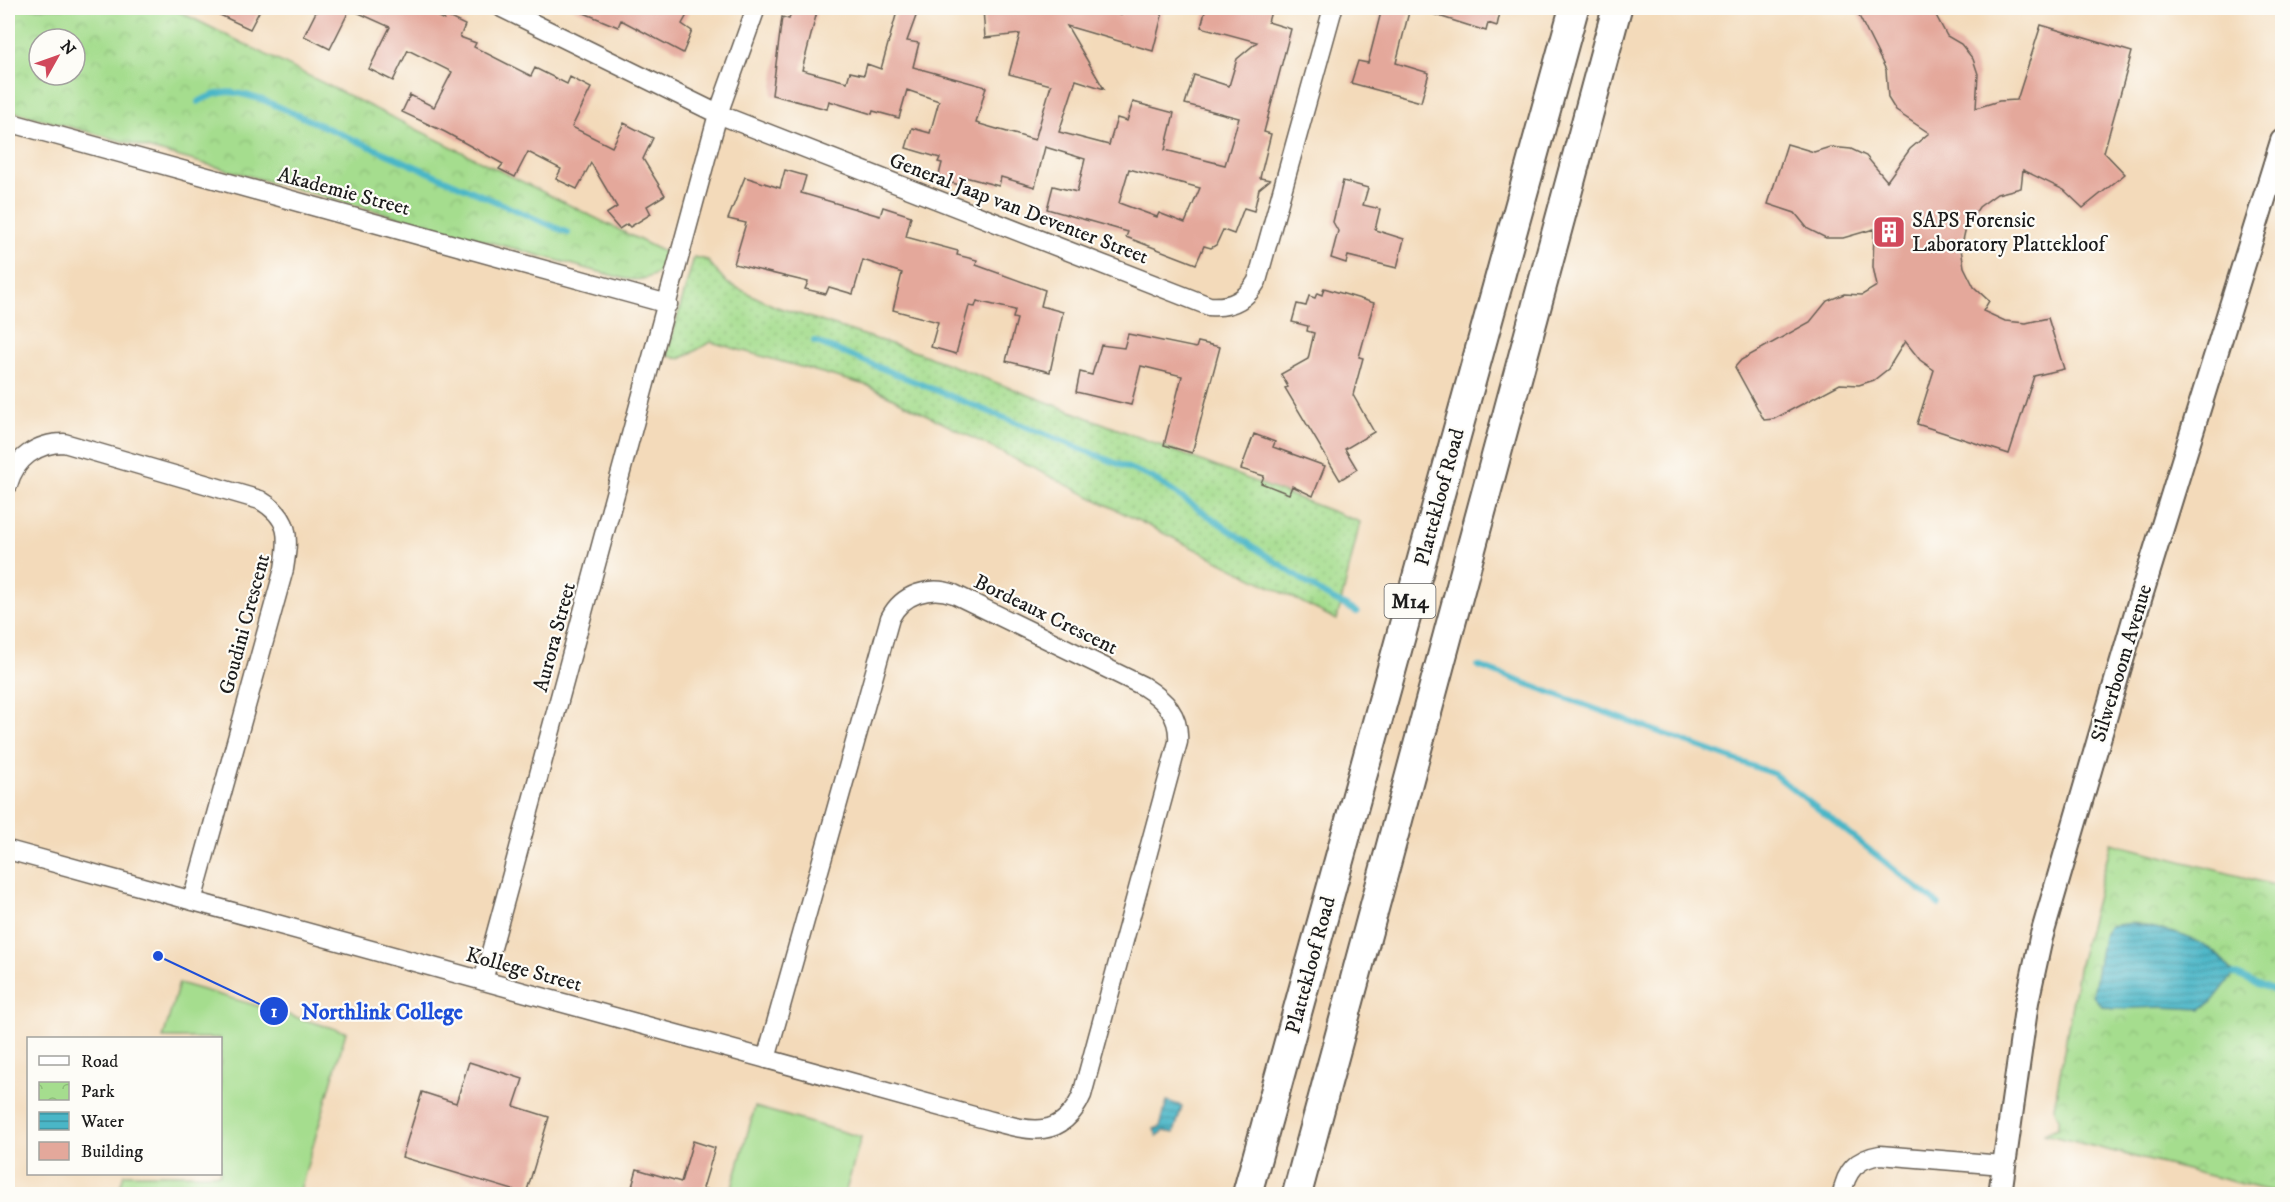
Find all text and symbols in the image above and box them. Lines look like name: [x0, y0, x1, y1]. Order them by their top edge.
north arrow: [27, 27, 87, 87]
text: N: [56, 37, 80, 59]
street label: General Jaap van Deventer Street: [885, 147, 1152, 271]
street label: Akademie Street: [275, 162, 413, 222]
place label: SAPS Forensic Laboratory Plattekloof: [1912, 208, 2108, 258]
building icon: SAPS Forensic Laboratory Plattekloof: [1871, 214, 1907, 250]
street label: Plattekloof Road: [1409, 425, 1471, 569]
street label: Goudini Crescent: [214, 551, 276, 697]
street label: Bordeaux Crescent: [969, 569, 1122, 661]
street label: Aurora Street: [528, 579, 582, 695]
street label: Silwerboom Avenue: [2086, 581, 2158, 745]
road number: M14: [1384, 584, 1436, 618]
street label: Plattekloof Road: [1280, 893, 1342, 1037]
street label: Kollege Street: [463, 942, 585, 998]
callout: Northlink College: [259, 991, 475, 1031]
text: Northlink College: [301, 999, 463, 1026]
text: 1: [271, 1001, 278, 1023]
legend: [27, 1037, 222, 1175]
text: Road: [81, 1051, 118, 1073]
text: Park: [81, 1081, 115, 1103]
text: Water: [80, 1111, 124, 1133]
text: Building: [81, 1141, 143, 1163]

